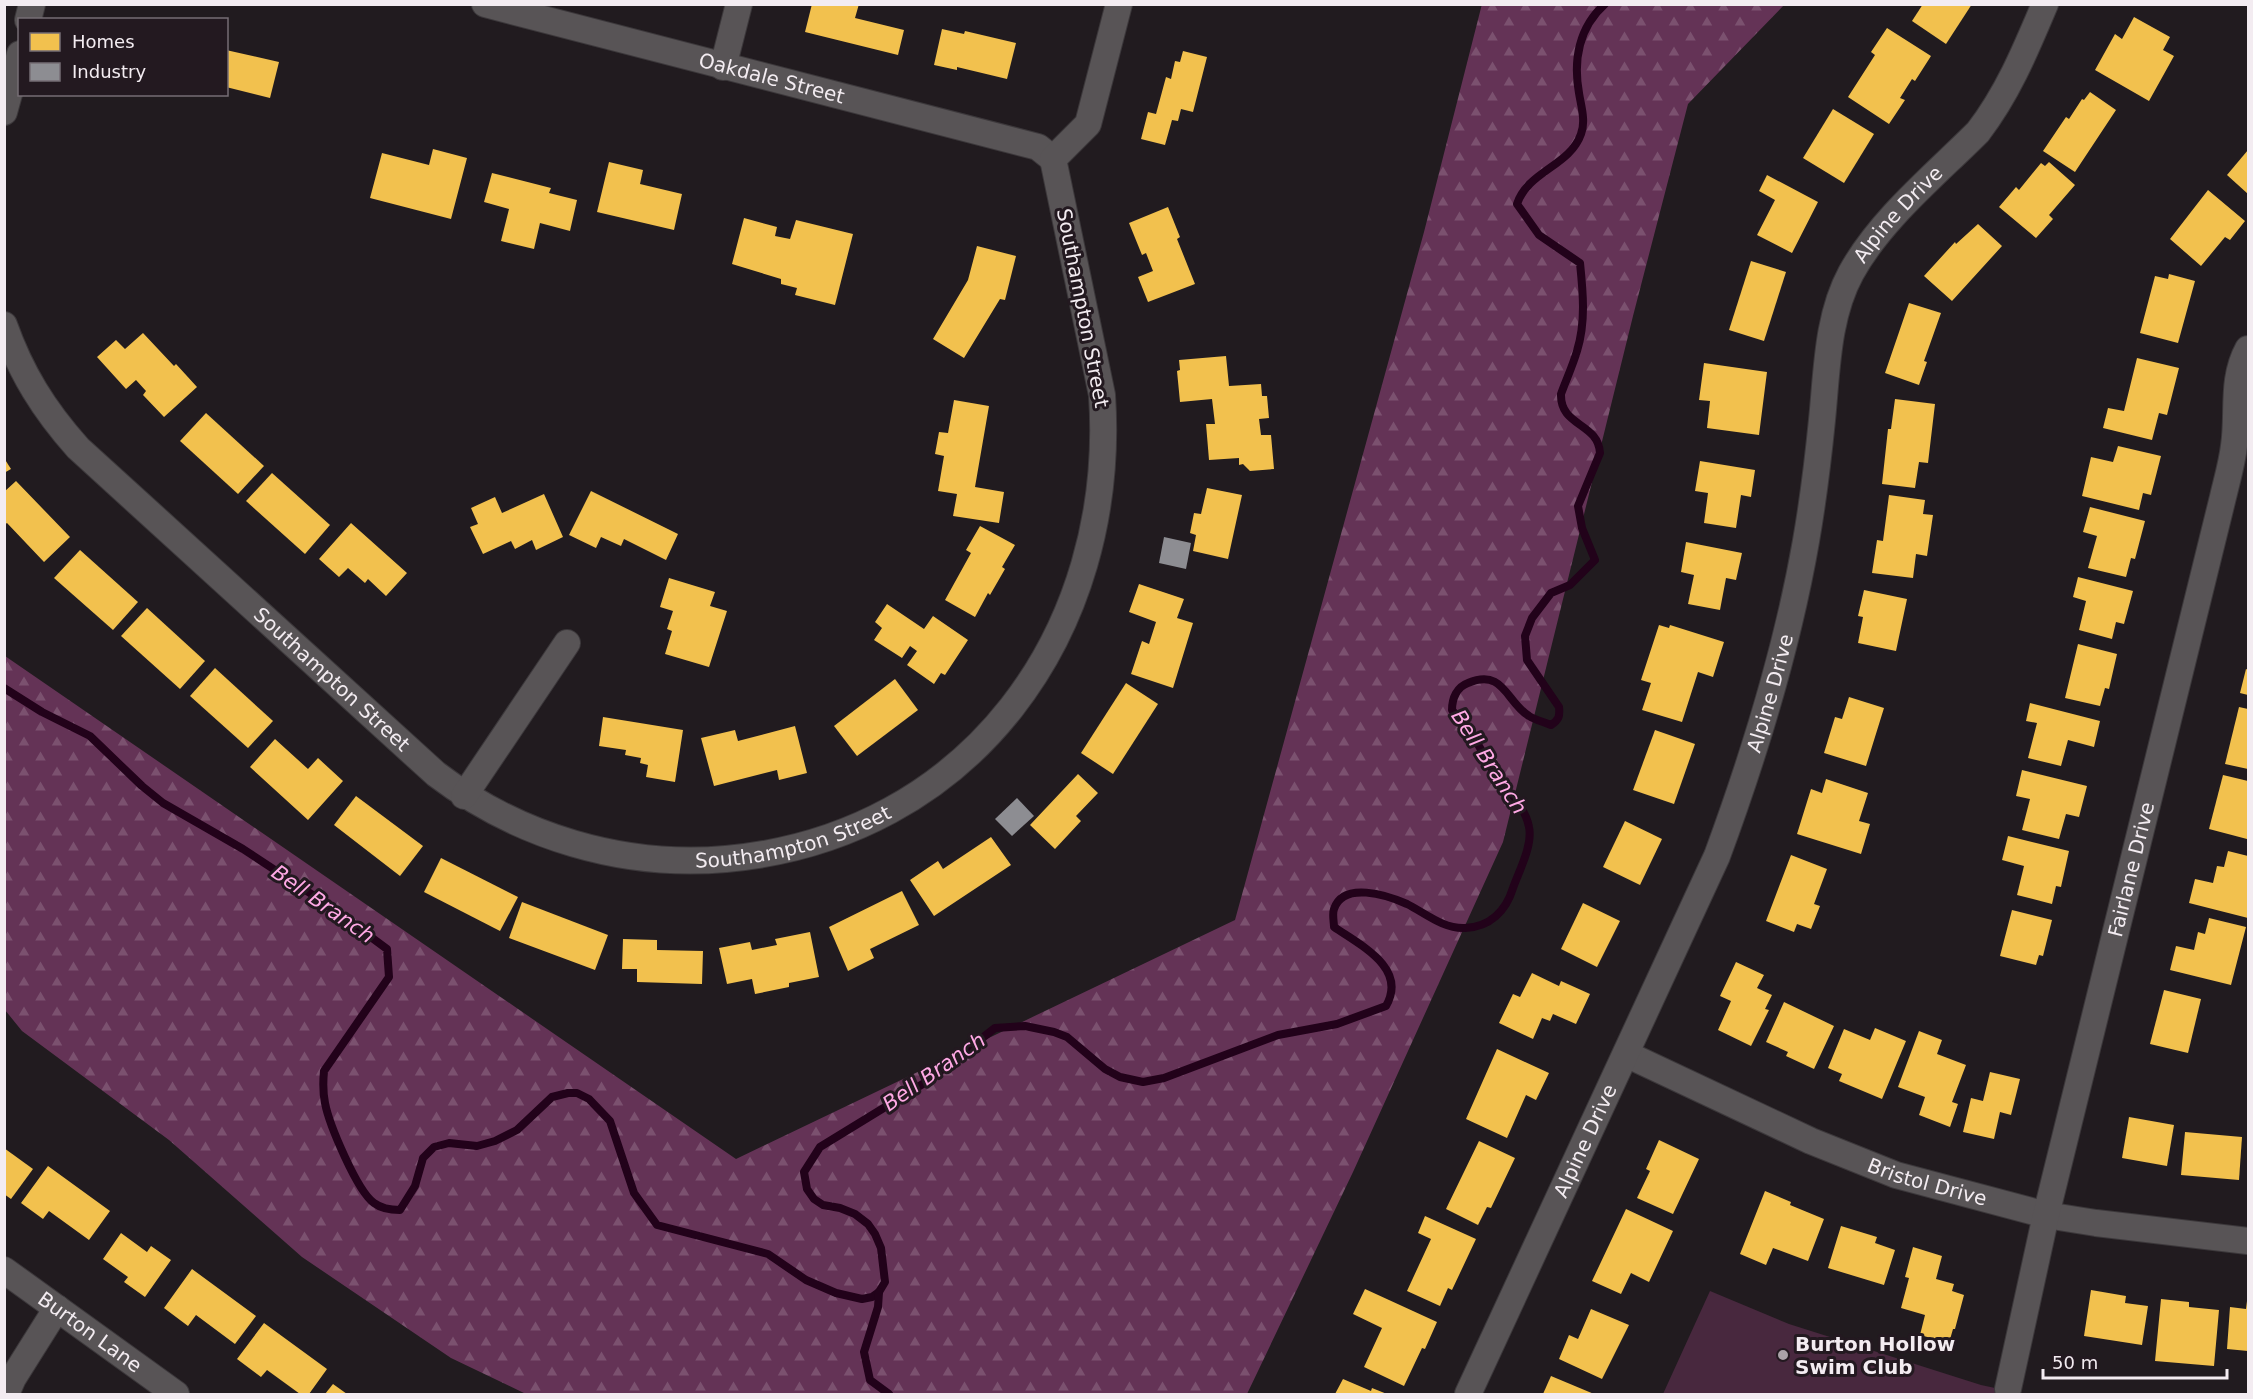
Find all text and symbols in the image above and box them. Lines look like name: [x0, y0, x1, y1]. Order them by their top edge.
legend: [18, 18, 228, 96]
text: Homes: [72, 31, 135, 52]
street label: Oakdale Street: [696, 48, 847, 108]
text: Industry: [72, 61, 146, 82]
street label: Alpine Drive: [1848, 161, 1947, 267]
street label: Southampton Street: [1052, 206, 1114, 410]
street label: Southampton Street: [249, 602, 415, 756]
street label: Alpine Drive: [1742, 632, 1798, 756]
water label: Bell Branch: [1446, 705, 1532, 819]
street label: Fairlane Drive: [2103, 799, 2159, 939]
street label: Southampton Street: [695, 800, 895, 873]
water label: Bell Branch: [267, 860, 379, 948]
water label: Bell Branch: [878, 1028, 990, 1116]
street label: Alpine Drive: [1549, 1080, 1622, 1201]
street label: Bristol Drive: [1864, 1153, 1990, 1211]
street label: Burton Lane: [33, 1287, 147, 1377]
place label: Burton Hollow Swim Club: [1795, 1332, 1955, 1379]
scale bar: [2043, 1342, 2228, 1380]
marker: Burton Hollow Swim Club: [1776, 1348, 1790, 1362]
text: 50 m: [2052, 1352, 2098, 1373]

